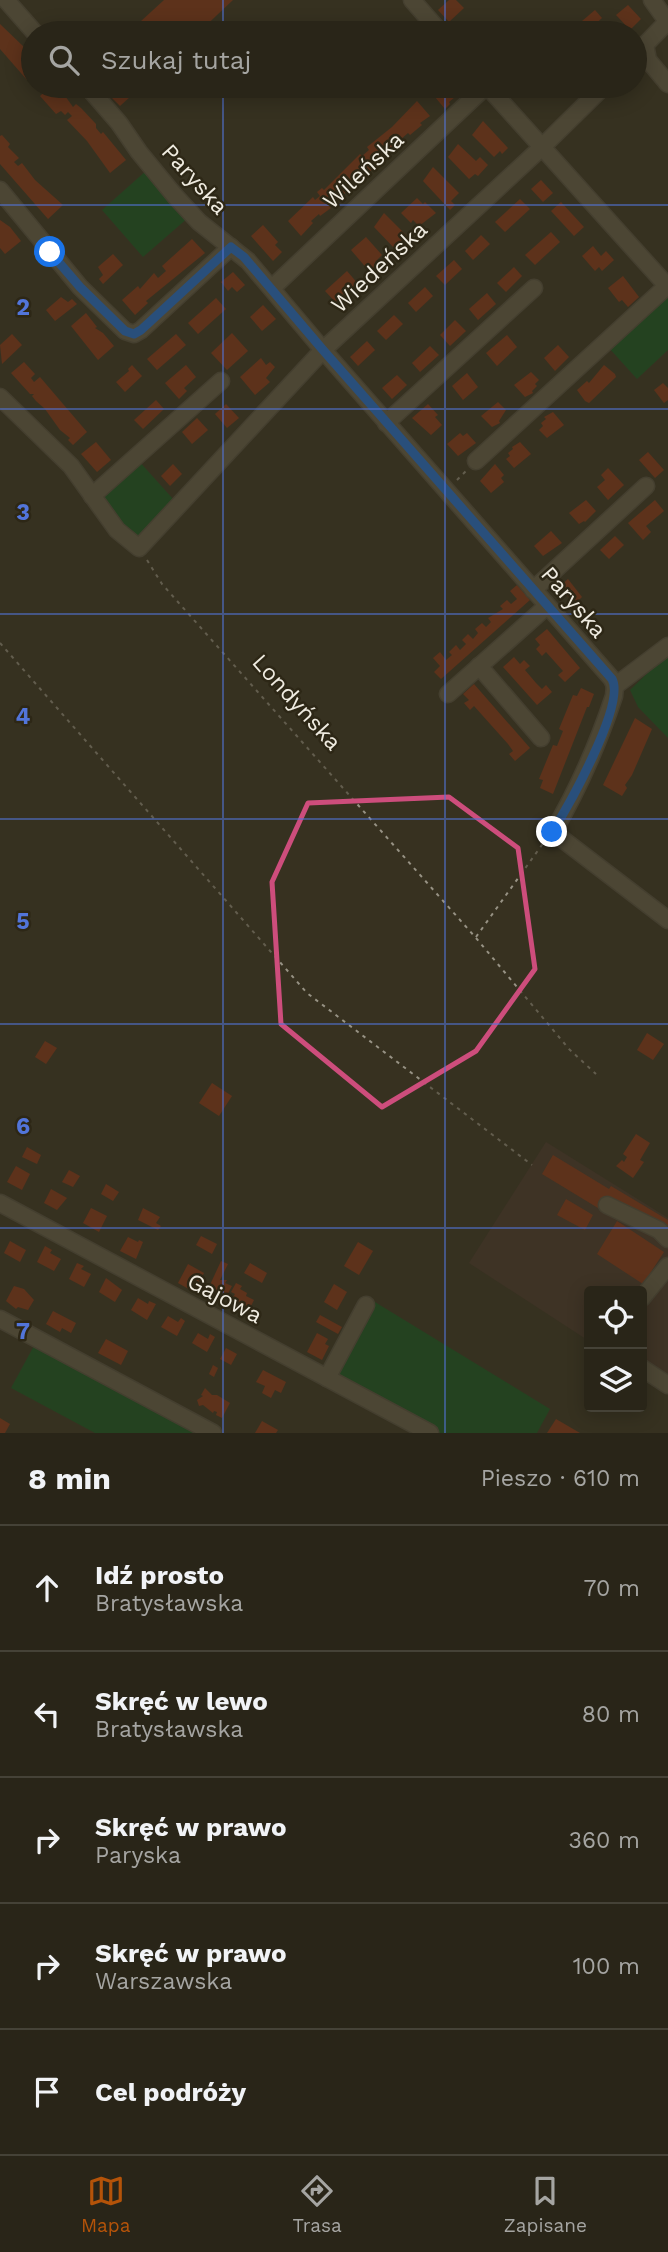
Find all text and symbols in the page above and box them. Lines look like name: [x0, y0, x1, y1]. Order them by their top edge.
search box: [21, 21, 647, 98]
icon: search: [45, 41, 83, 79]
text: Szukaj tutaj: [101, 45, 251, 75]
street label: Wileńska: [317, 126, 409, 215]
street label: Paryska: [156, 138, 233, 220]
street label: Wiedeńska: [326, 216, 433, 319]
route start: [34, 236, 65, 267]
text: 2: [16, 294, 30, 321]
text: 3: [16, 499, 30, 526]
street label: Paryska: [535, 561, 612, 644]
street label: Londyńska: [246, 649, 347, 756]
text: 4: [16, 703, 31, 730]
route end: [536, 816, 567, 847]
text: 5: [16, 908, 30, 935]
text: 6: [16, 1113, 30, 1140]
street label: Gajowa: [183, 1267, 267, 1329]
map controls: [584, 1286, 647, 1412]
button: locate: [584, 1286, 647, 1349]
text: 7: [16, 1318, 30, 1345]
button: layers: [584, 1349, 647, 1412]
text: 8 min: [28, 1461, 111, 1496]
text: Pieszo · 610 m: [481, 1465, 640, 1492]
text: Idź prosto: [95, 1560, 224, 1590]
icon: ahead: [28, 1569, 66, 1607]
text: 70 m: [583, 1575, 640, 1602]
text: Bratysławska: [95, 1590, 243, 1617]
text: Skręć w lewo: [95, 1686, 268, 1716]
icon: left: [28, 1695, 66, 1733]
text: 80 m: [582, 1701, 640, 1728]
text: Bratysławska: [95, 1716, 243, 1743]
text: Skręć w prawo: [95, 1812, 287, 1842]
icon: right: [28, 1821, 66, 1859]
text: 360 m: [569, 1827, 640, 1854]
text: Paryska: [95, 1842, 181, 1869]
text: Skręć w prawo: [95, 1938, 287, 1968]
icon: right: [28, 1947, 66, 1985]
text: 100 m: [573, 1953, 640, 1980]
text: Warszawska: [95, 1968, 232, 1995]
icon: arrive: [28, 2073, 66, 2111]
text: Cel podróży: [95, 2077, 246, 2107]
tab: Mapa: [81, 2172, 131, 2237]
tab: Trasa: [293, 2172, 342, 2237]
tab: Zapisane: [504, 2172, 587, 2237]

